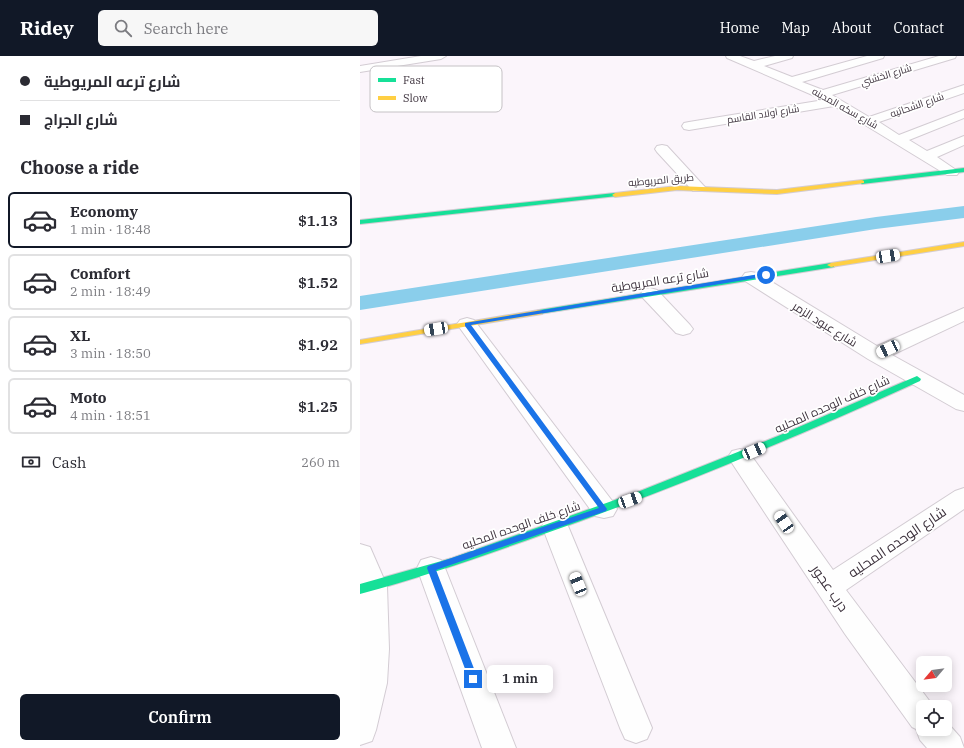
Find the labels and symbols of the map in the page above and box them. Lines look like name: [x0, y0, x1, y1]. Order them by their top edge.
street label: شارع الخشني: [859, 61, 913, 90]
legend: [370, 66, 502, 112]
text: Fast: [403, 73, 425, 87]
street label: شارع سكه المدينه: [810, 84, 880, 132]
street label: شارع الشحاتيه: [888, 90, 946, 120]
text: Slow: [403, 91, 428, 105]
street label: شارع اولاد القاسم: [726, 102, 800, 127]
street label: طريق المريوطيه: [628, 171, 694, 189]
car: [875, 248, 901, 264]
street label: شارع ترعه المريوطية: [610, 265, 710, 296]
route start: [757, 266, 775, 284]
street label: شارع عبود الزمر: [788, 298, 860, 351]
car: [423, 321, 449, 337]
car: [875, 338, 901, 360]
street label: شارع خلف الوحده المحليه: [772, 372, 892, 437]
car: [741, 441, 767, 461]
car: [617, 490, 643, 510]
street label: شارع خلف الوحده المحليه: [460, 498, 583, 553]
street label: شارع الوحده المحليه: [844, 502, 950, 582]
car: [772, 509, 796, 535]
street label: درب عجور: [807, 560, 853, 615]
car: [568, 571, 588, 597]
north arrow: [916, 656, 952, 692]
callout: 1 min: [487, 665, 553, 693]
route end: [464, 670, 482, 688]

